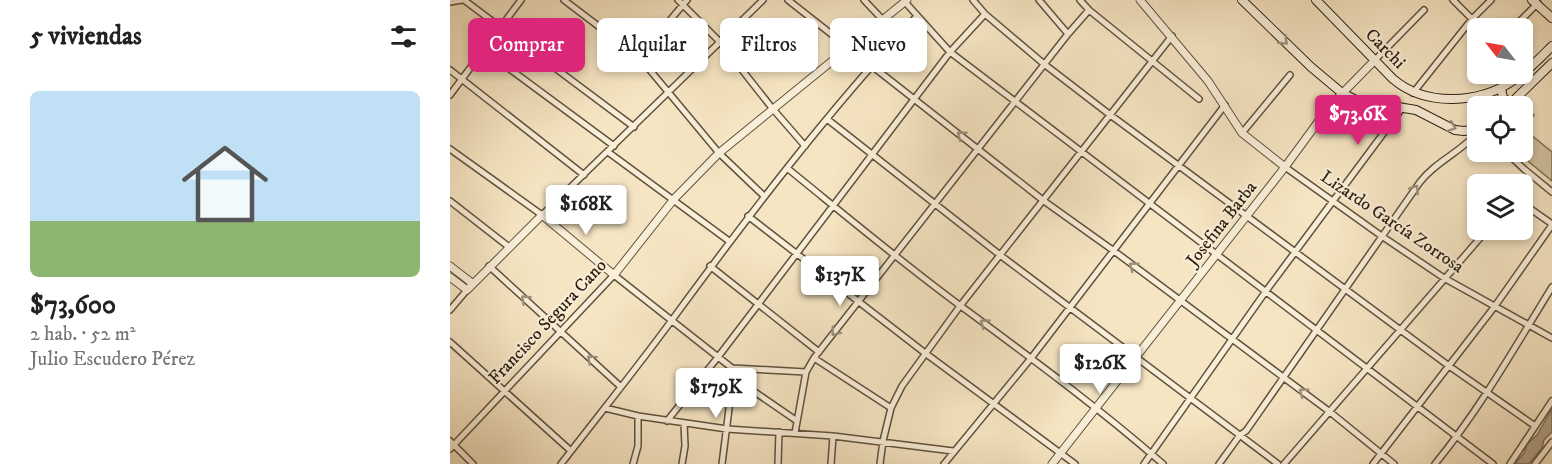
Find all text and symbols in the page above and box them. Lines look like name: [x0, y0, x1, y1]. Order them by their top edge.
chip: Comprar: [468, 18, 585, 72]
chip: Alquilar: [597, 18, 708, 72]
chip: Filtros: [720, 18, 818, 72]
chip: Nuevo: [830, 18, 927, 72]
north arrow: [1467, 18, 1533, 84]
map controls: [1467, 18, 1533, 240]
text: 5 viviendas: [30, 20, 142, 53]
icon: filters: [387, 20, 420, 53]
street label: Carchi: [1360, 24, 1410, 74]
one-way arrow: [1277, 34, 1287, 45]
pin: $73.6K: [1309, 95, 1407, 146]
button: locate: [1467, 96, 1533, 162]
text: $73.6K: [1329, 102, 1387, 127]
one-way arrow: [1446, 120, 1457, 132]
icon: home: [171, 130, 279, 238]
one-way arrow: [957, 132, 968, 143]
street label: Lizardo García Zorrosa: [1316, 166, 1468, 278]
button: layers: [1467, 174, 1533, 240]
street label: Josefina Barba: [1181, 177, 1262, 273]
one-way arrow: [1408, 184, 1419, 195]
pin: $168K: [544, 185, 628, 236]
text: $168K: [560, 192, 612, 217]
street label: Francisco Segura Cano: [484, 255, 612, 389]
pin: $137K: [798, 256, 882, 307]
one-way arrow: [1129, 262, 1140, 273]
text: $137K: [815, 263, 865, 288]
text: $73,600: [30, 289, 116, 322]
one-way arrow: [521, 296, 532, 307]
one-way arrow: [980, 319, 991, 330]
text: 2 hab. · 52 m²: [30, 322, 136, 347]
one-way arrow: [831, 325, 842, 336]
pin: $126K: [1058, 344, 1142, 395]
text: Julio Escudero Pérez: [30, 347, 195, 372]
text: $126K: [1074, 351, 1126, 376]
one-way arrow: [587, 356, 598, 367]
pin: $179K: [674, 368, 758, 419]
text: $179K: [690, 375, 742, 400]
one-way arrow: [1298, 388, 1309, 399]

